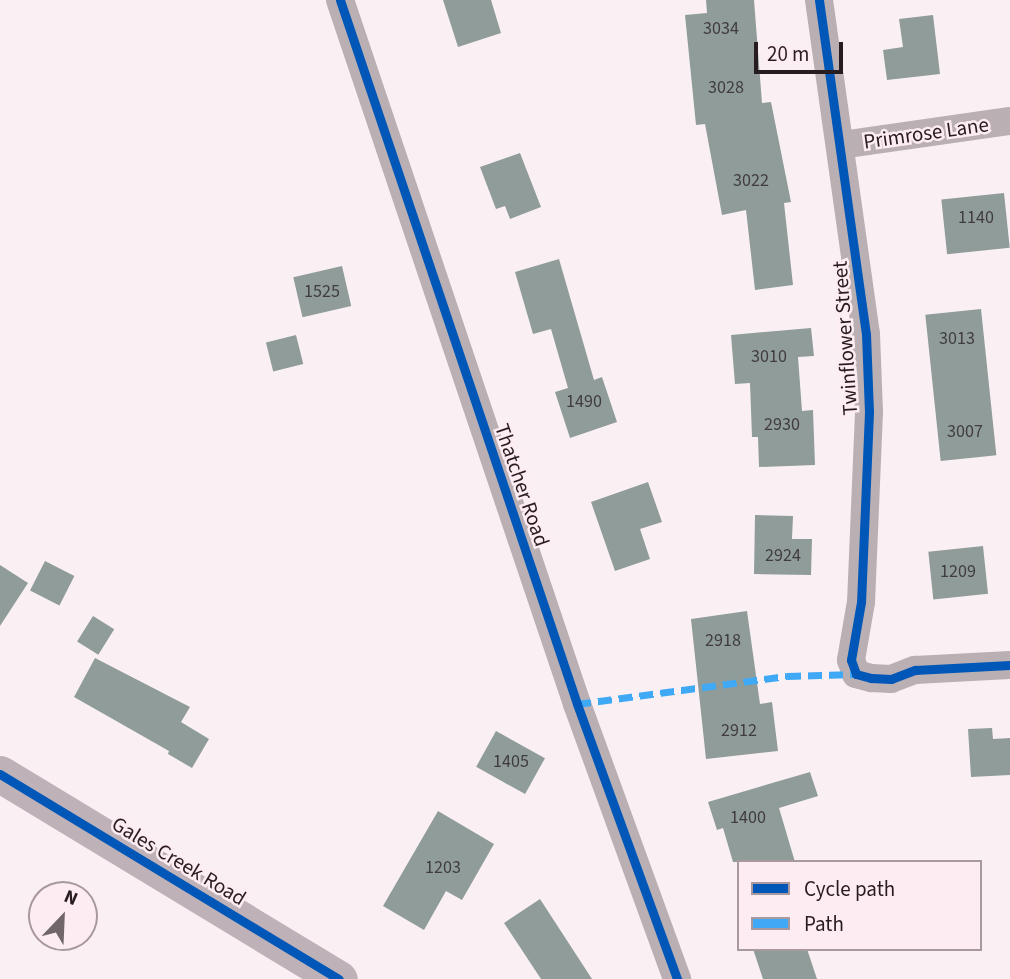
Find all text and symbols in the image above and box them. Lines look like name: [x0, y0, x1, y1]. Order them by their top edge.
house number: 3034: [703, 18, 739, 40]
scale bar: [758, 28, 847, 72]
text: 20 m: [767, 39, 809, 69]
house number: 3028: [708, 77, 744, 99]
street label: Primrose Lane: [862, 112, 990, 154]
house number: 3022: [733, 170, 769, 192]
house number: 1140: [958, 207, 994, 229]
street label: Twinflower Street: [827, 260, 863, 416]
house number: 1525: [304, 281, 340, 303]
house number: 3013: [939, 328, 975, 350]
house number: 3010: [751, 346, 787, 368]
house number: 1490: [566, 391, 602, 413]
house number: 2930: [764, 414, 800, 436]
street label: Thatcher Road: [489, 420, 555, 550]
house number: 3007: [947, 421, 983, 443]
house number: 2924: [765, 545, 801, 567]
house number: 1209: [940, 561, 976, 583]
house number: 2918: [705, 630, 741, 652]
house number: 2912: [721, 720, 757, 742]
house number: 1405: [493, 751, 529, 773]
house number: 1400: [730, 807, 766, 829]
street label: Gales Creek Road: [107, 811, 251, 911]
house number: 1203: [425, 857, 461, 879]
legend: [737, 860, 982, 951]
text: Cycle path: [804, 874, 895, 904]
north arrow: [28, 881, 98, 951]
text: N: [60, 883, 82, 913]
text: Path: [804, 909, 844, 939]

